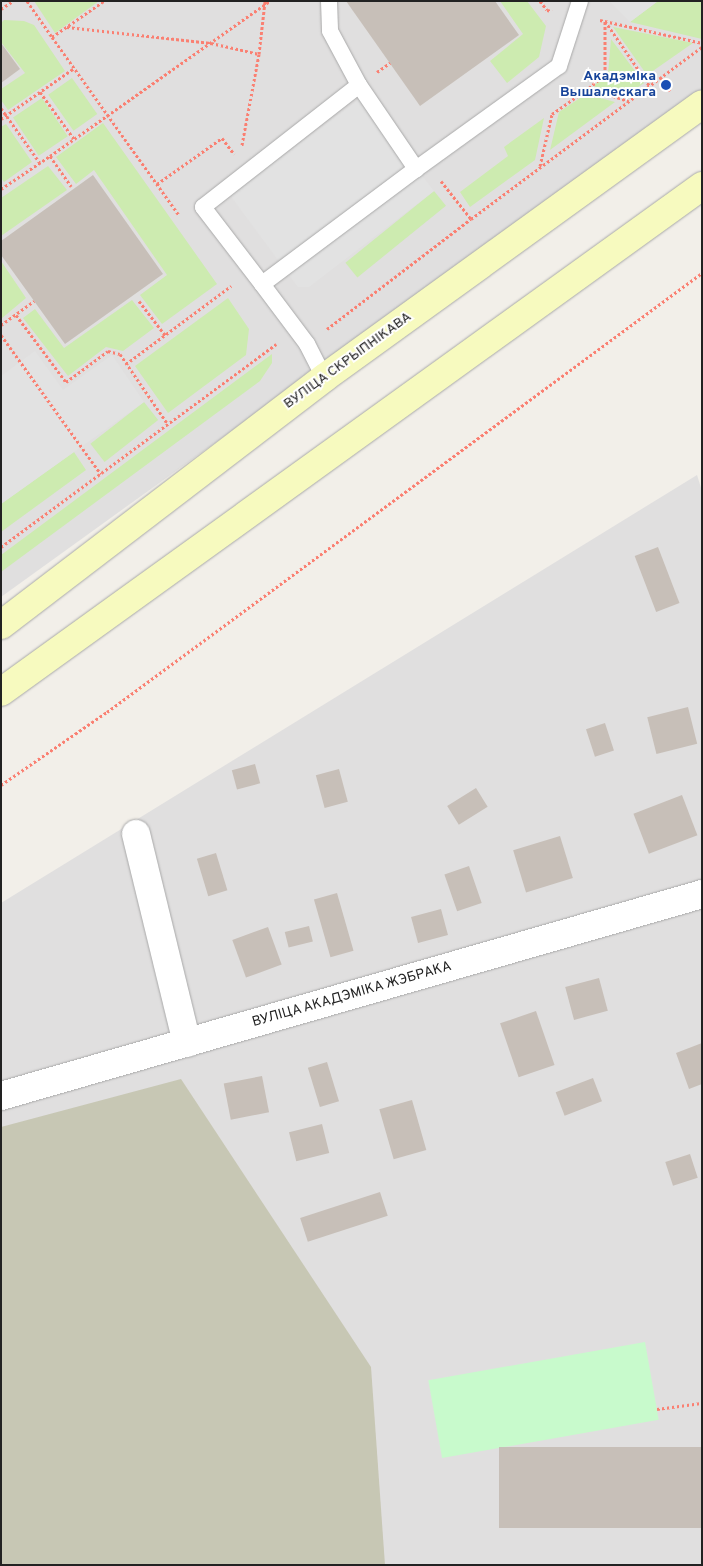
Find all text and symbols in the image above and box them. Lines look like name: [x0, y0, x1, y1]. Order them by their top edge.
place label: Акадэміка Вышалескага: [560, 69, 656, 102]
marker: Акадэміка Вышалескага: [660, 79, 672, 91]
street label: ВУЛІЦА СКРЫПНІКАВА: [281, 309, 415, 413]
street label: ВУЛІЦА АКАДЭМІКА ЖЭБРАКА: [250, 958, 454, 1032]

